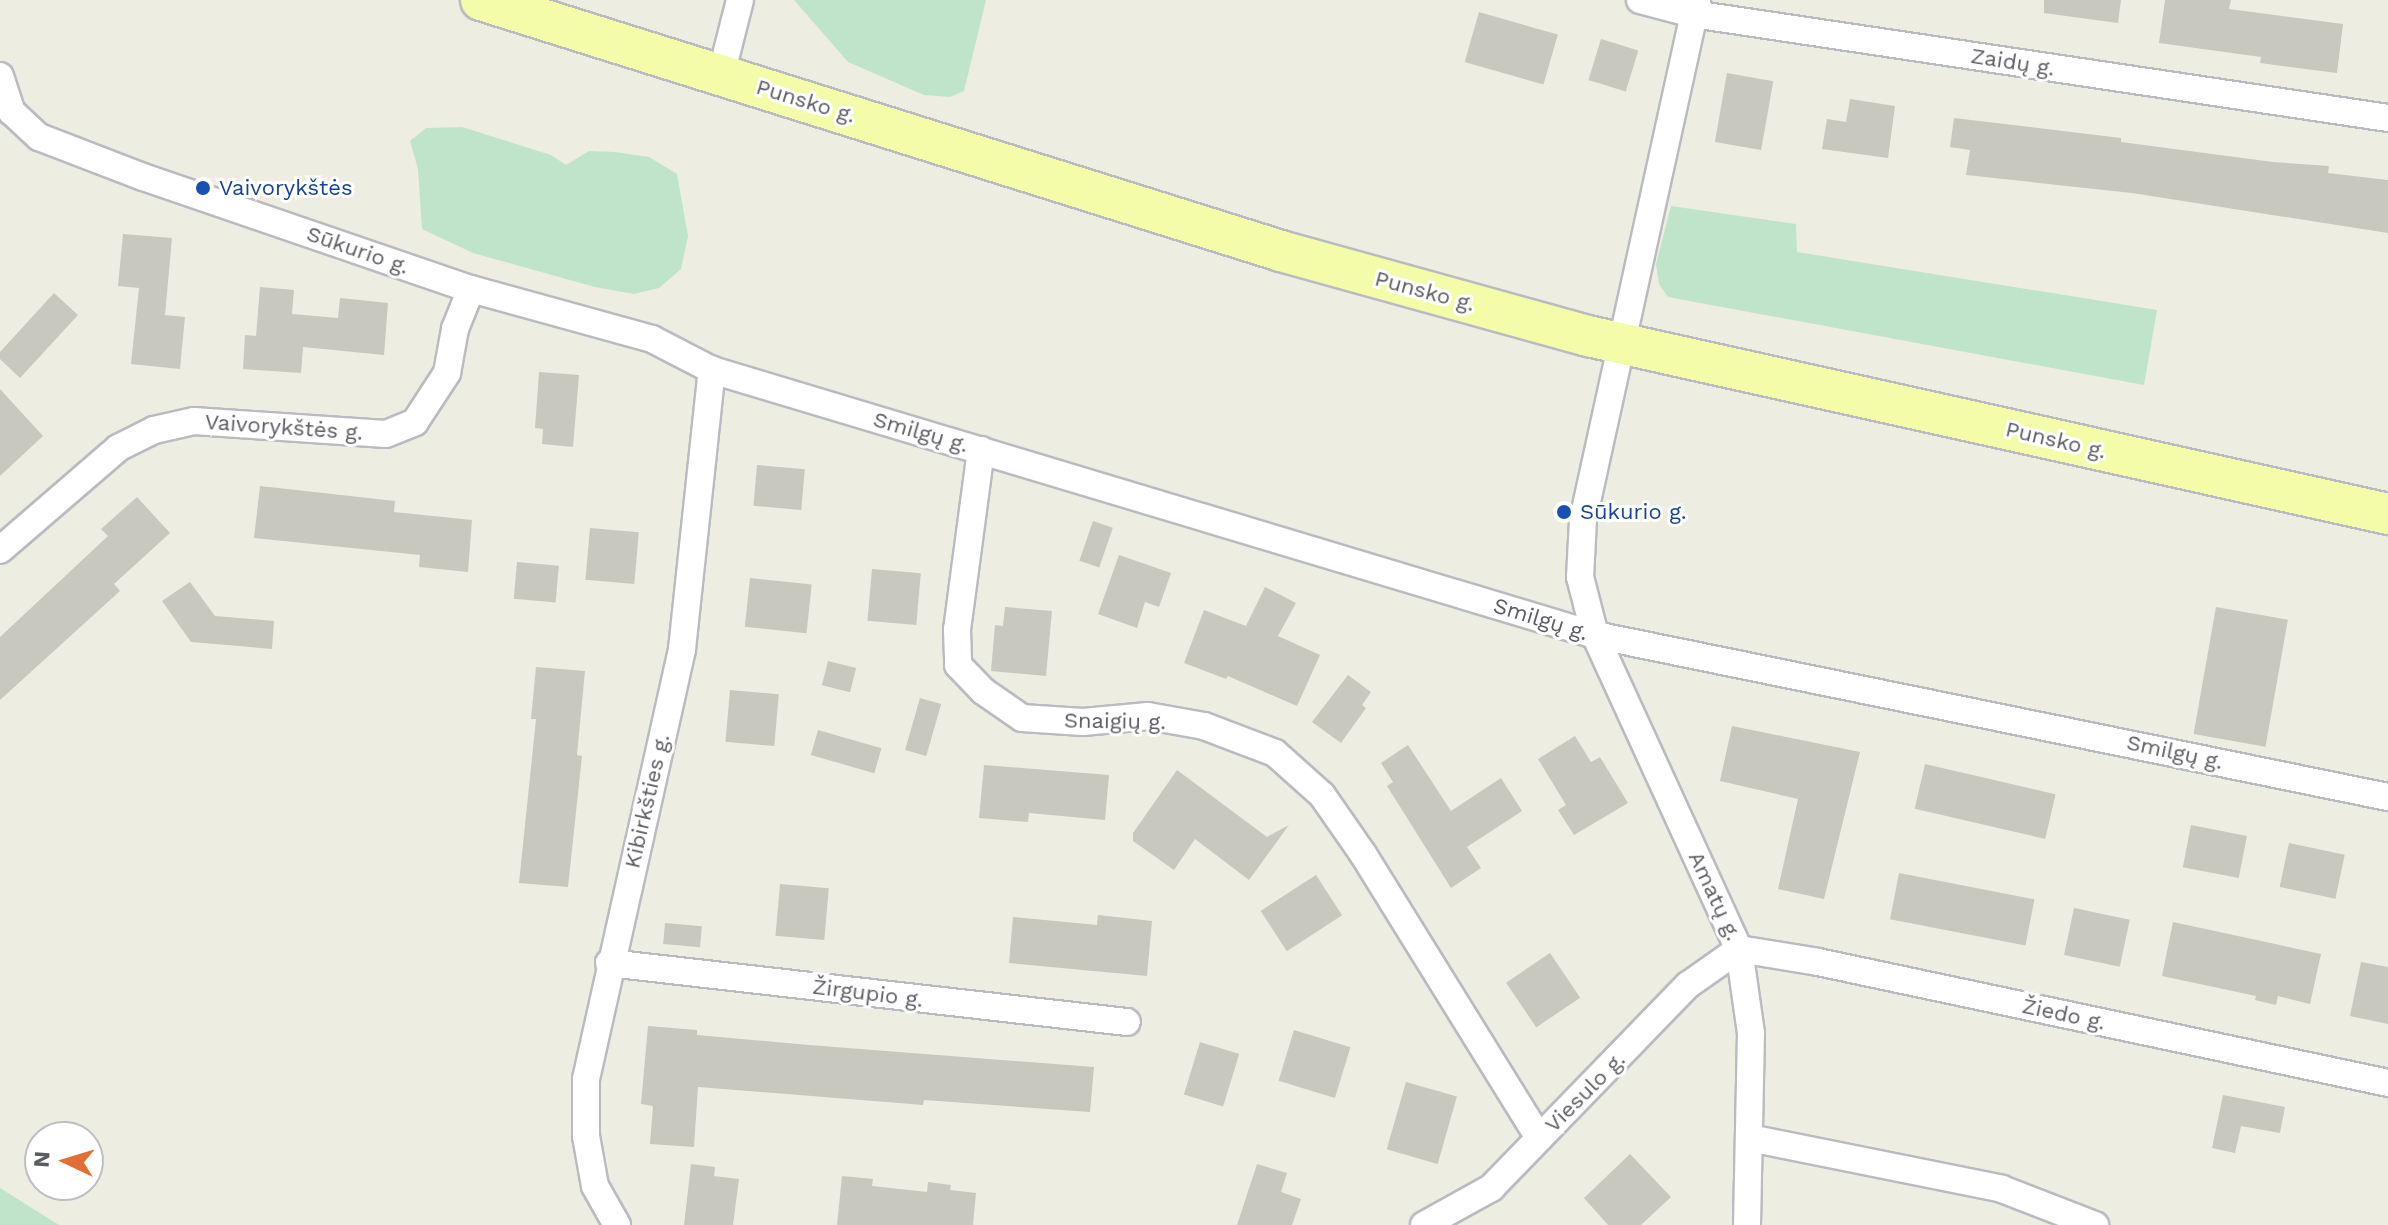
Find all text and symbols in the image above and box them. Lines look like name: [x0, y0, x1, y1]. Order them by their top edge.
street label: Zaidų g.: [1969, 42, 2057, 82]
street label: Punsko g.: [753, 73, 859, 129]
place label: Vaivorykštės: [219, 175, 353, 201]
marker: Vaivorykštės: [194, 179, 212, 197]
street label: Sūkurio g.: [303, 220, 413, 280]
street label: Punsko g.: [1372, 265, 1478, 317]
street label: Smilgų g.: [870, 406, 972, 458]
street label: Vaivorykštės g.: [204, 408, 364, 446]
street label: Punsko g.: [2003, 416, 2109, 464]
place label: Sūkurio g.: [1580, 499, 1687, 525]
marker: Sūkurio g.: [1555, 503, 1573, 521]
street label: Smilgų g.: [1490, 592, 1592, 646]
street label: Snaigių g.: [1064, 707, 1166, 735]
street label: Smilgų g.: [2124, 729, 2226, 775]
street label: Kibirkšties g.: [619, 731, 675, 871]
street label: Amatų g.: [1683, 847, 1747, 945]
street label: Žirgupio g.: [811, 973, 925, 1013]
street label: Žiedo g.: [2020, 992, 2108, 1036]
street label: Viesulo g.: [1539, 1046, 1631, 1138]
north arrow: [24, 1121, 104, 1201]
text: N: [29, 1150, 55, 1168]

